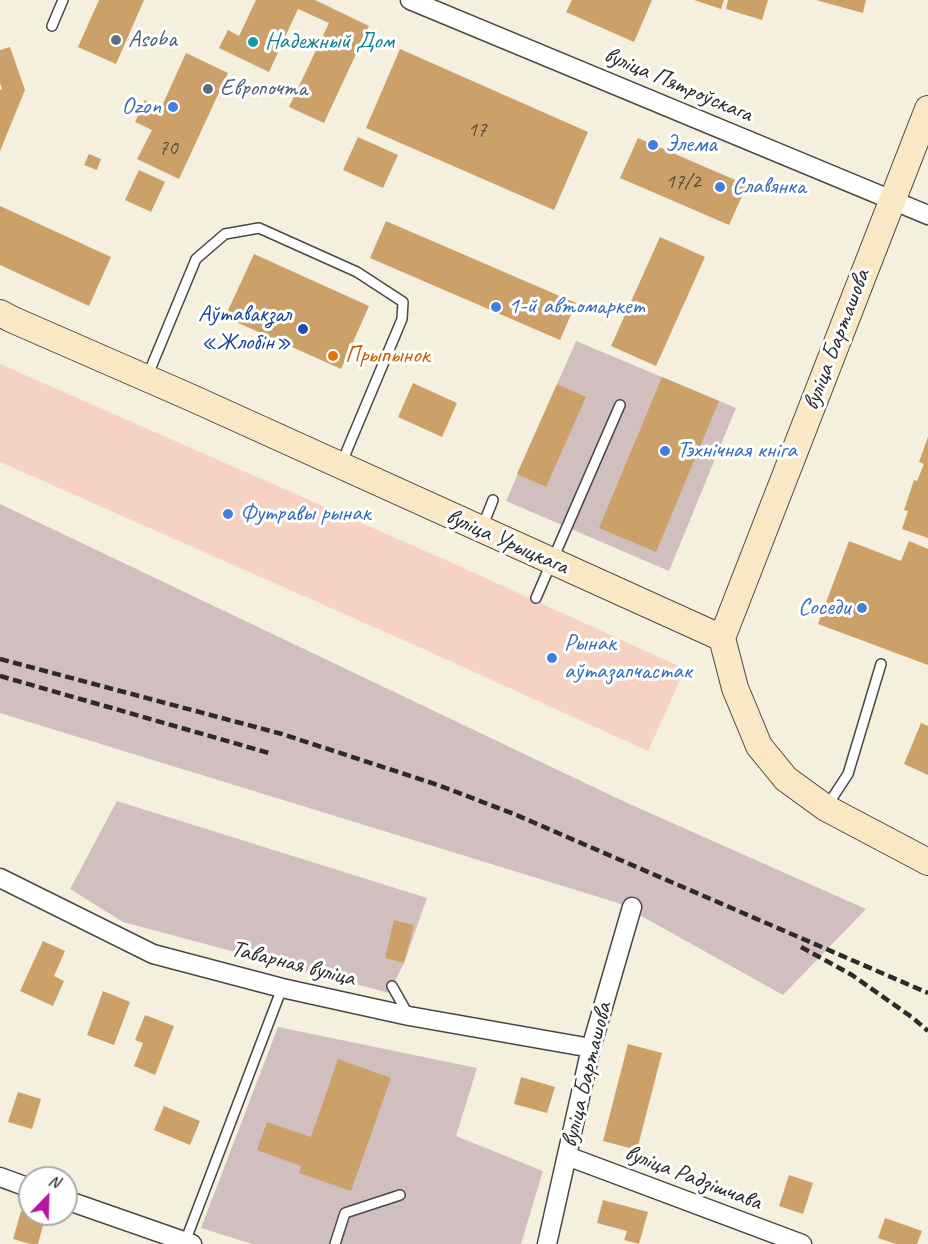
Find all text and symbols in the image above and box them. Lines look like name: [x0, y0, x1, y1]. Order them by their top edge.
place label: Asoba: [128, 26, 177, 54]
place label: Надежный Дом: [265, 28, 394, 56]
marker: Asoba: [109, 33, 123, 47]
marker: Надежный Дом: [246, 35, 260, 49]
street label: вуліца Пятроўскага: [599, 41, 757, 129]
place label: Европочта: [220, 75, 307, 103]
marker: Европочта: [201, 82, 215, 96]
place label: Ozon: [122, 93, 161, 121]
marker: Ozon: [166, 100, 180, 114]
house number: 17: [468, 117, 486, 143]
place label: Элема: [665, 131, 717, 159]
house number: 70: [159, 135, 177, 161]
marker: Элема: [646, 138, 660, 152]
house number: 17/2: [665, 169, 701, 195]
place label: Славянка: [732, 173, 806, 201]
marker: Славянка: [713, 180, 727, 194]
street label: вуліца Барташова: [797, 266, 877, 414]
place label: 1-й автомаркет: [508, 293, 645, 321]
marker: 1-й автомаркет: [489, 300, 503, 314]
place label: Аўтавакзал «Жлобін»: [198, 301, 291, 357]
marker: Аўтавакзал «Жлобін»: [296, 322, 310, 336]
place label: Прыпынок: [345, 342, 429, 370]
marker: Прыпынок: [326, 349, 340, 363]
place label: Тэхнічная кніга: [677, 437, 797, 465]
marker: Тэхнічная кніга: [658, 444, 672, 458]
place label: Футравы рынак: [240, 500, 370, 528]
street label: вуліца Урыцкага: [442, 502, 572, 582]
marker: Футравы рынак: [221, 507, 235, 521]
place label: Соседи: [798, 594, 850, 622]
marker: Соседи: [855, 601, 869, 615]
place label: Рынак аўтазапчастак: [564, 630, 692, 686]
marker: Рынак аўтазапчастак: [545, 651, 559, 665]
street label: Таварная вуліца: [228, 935, 358, 993]
street label: вуліца Барташова: [555, 1000, 619, 1150]
street label: вуліца Радзішчава: [621, 1139, 765, 1217]
north arrow: [18, 1166, 78, 1226]
text: N: [46, 1170, 63, 1192]

